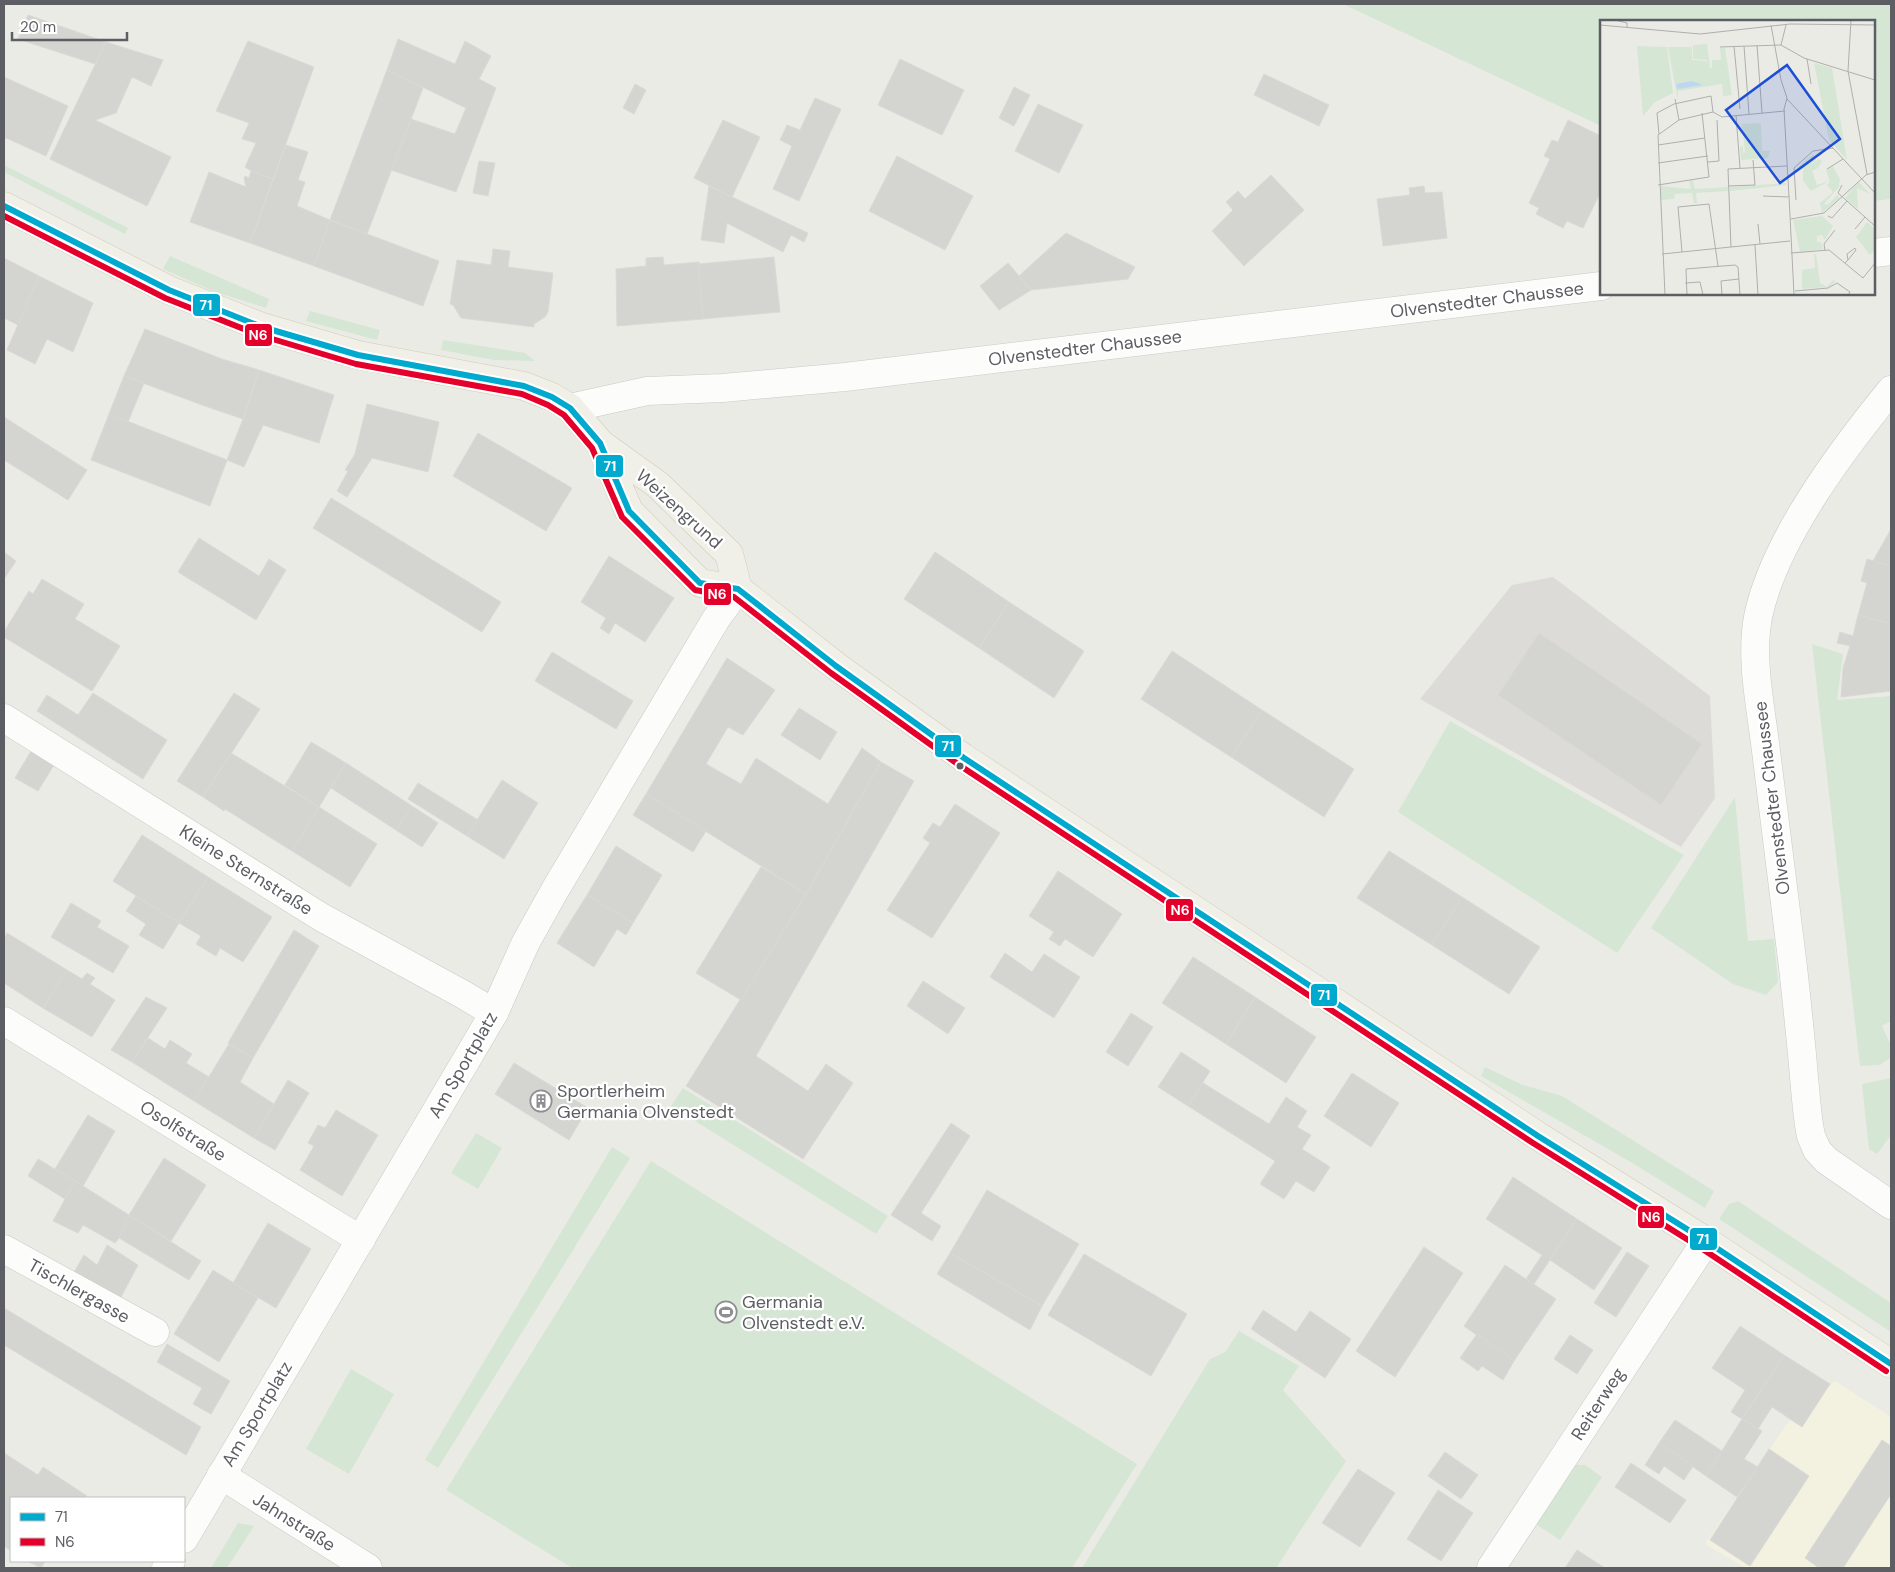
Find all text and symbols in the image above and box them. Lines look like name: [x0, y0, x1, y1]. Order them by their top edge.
scale bar: [12, 10, 128, 42]
text: 20 m: [20, 17, 56, 37]
inset map: [1600, 20, 1875, 295]
street label: Olvenstedter Chaussee: [1389, 276, 1585, 324]
line badge: 71: [192, 293, 221, 317]
text: 71: [200, 296, 212, 314]
line badge: N6: [244, 323, 273, 347]
street label: Olvenstedter Chaussee: [987, 324, 1183, 372]
text: N6: [248, 326, 268, 344]
line badge: 71: [595, 454, 624, 478]
text: 71: [604, 457, 616, 475]
street label: Weizengrund: [631, 464, 727, 554]
line badge: N6: [703, 582, 732, 606]
text: N6: [707, 585, 727, 603]
street label: Olvenstedter Chaussee: [1748, 700, 1796, 896]
line badge: 71: [934, 734, 962, 758]
text: 71: [942, 737, 954, 755]
unlabelled marker: [955, 761, 965, 771]
street label: Kleine Sternstraße: [175, 819, 317, 921]
line badge: N6: [1165, 898, 1194, 922]
text: N6: [1170, 901, 1190, 919]
line badge: 71: [1310, 983, 1338, 1007]
text: 71: [1318, 986, 1330, 1004]
street label: Am Sportplatz: [423, 1007, 503, 1123]
place label: Sportlerheim Germania Olvenstedt: [557, 1079, 734, 1124]
building icon: Sportlerheim Germania Olvenstedt: [529, 1089, 553, 1113]
street label: Osolfstraße: [135, 1095, 231, 1167]
line badge: N6: [1637, 1205, 1665, 1229]
text: N6: [1641, 1208, 1661, 1226]
line badge: 71: [1689, 1227, 1718, 1251]
text: 71: [1697, 1230, 1709, 1248]
street label: Tischlergasse: [24, 1253, 134, 1329]
place label: Germania Olvenstedt e.V.: [742, 1290, 865, 1335]
sports icon: Germania Olvenstedt e.V.: [714, 1300, 738, 1324]
street label: Am Sportplatz: [216, 1357, 298, 1471]
street label: Reiterweg: [1566, 1363, 1630, 1445]
street label: Jahnstraße: [248, 1487, 340, 1557]
legend: [10, 1497, 185, 1562]
text: 71: [55, 1507, 68, 1527]
text: N6: [55, 1532, 75, 1552]

